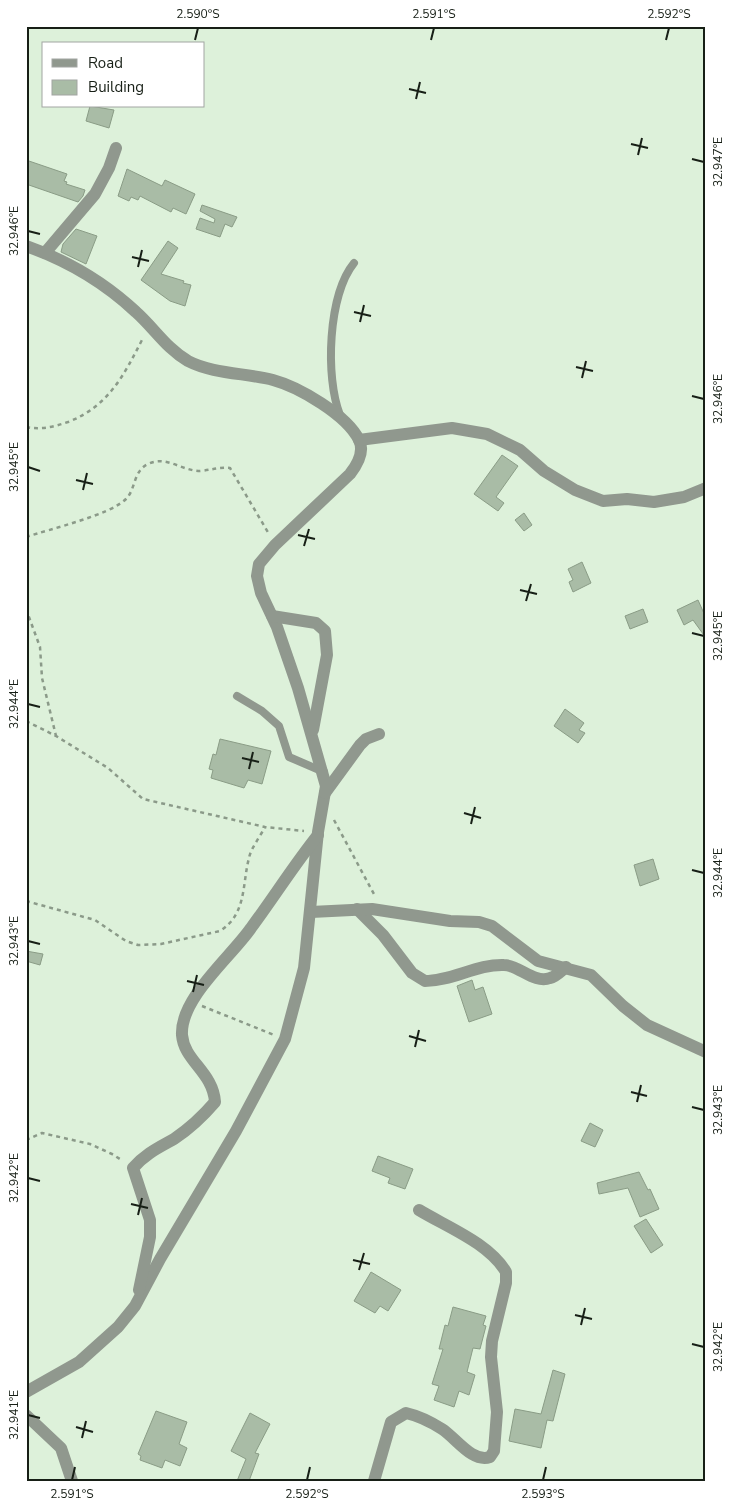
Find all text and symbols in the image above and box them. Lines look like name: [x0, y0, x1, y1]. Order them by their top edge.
text: 2.590°S: [176, 6, 220, 22]
text: 2.591°S: [412, 6, 456, 22]
text: 2.592°S: [647, 6, 691, 22]
legend: [42, 42, 205, 108]
text: Road: [88, 53, 123, 73]
text: Building: [88, 77, 144, 97]
text: 32.947°E: [710, 137, 726, 187]
text: 32.946°E: [6, 206, 22, 256]
text: 32.946°E: [710, 374, 726, 424]
text: 32.945°E: [6, 442, 22, 492]
text: 32.945°E: [710, 611, 726, 661]
text: 32.944°E: [6, 679, 22, 729]
text: 32.944°E: [710, 848, 726, 898]
text: 32.943°E: [6, 916, 22, 966]
text: 32.943°E: [710, 1085, 726, 1135]
text: 32.942°E: [6, 1153, 22, 1203]
text: 32.942°E: [710, 1322, 726, 1372]
text: 32.941°E: [6, 1390, 22, 1440]
text: 2.591°S: [50, 1486, 94, 1502]
text: 2.592°S: [285, 1486, 329, 1502]
text: 2.593°S: [521, 1486, 565, 1502]

